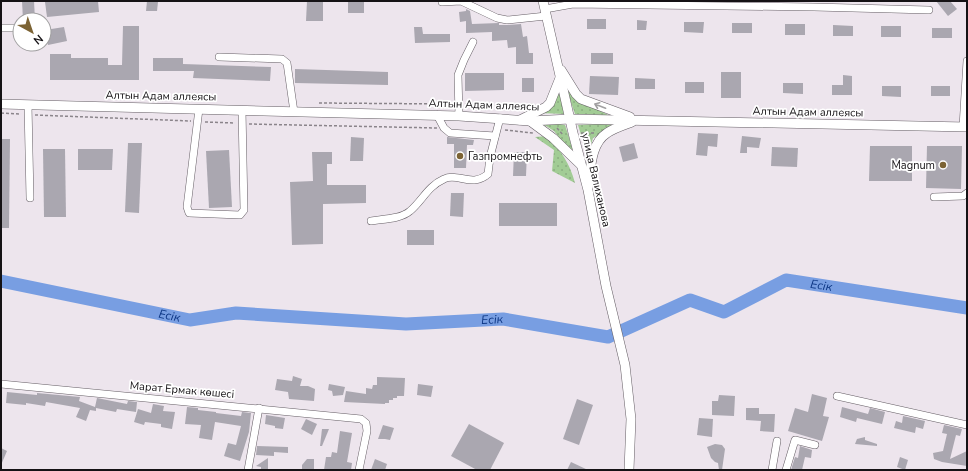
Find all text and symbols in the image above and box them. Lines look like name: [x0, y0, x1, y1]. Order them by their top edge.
north arrow: [12, 12, 52, 52]
text: N: [30, 31, 46, 48]
street label: Алтын Адам аллеясы: [106, 88, 216, 104]
street label: Алтын Адам аллеясы: [428, 96, 540, 114]
one-way arrow: [595, 102, 607, 110]
street label: Алтын Адам аллеясы: [753, 104, 863, 120]
street label: улица Валиханова: [578, 132, 614, 229]
place label: Газпромнефть: [468, 149, 542, 164]
marker: Газпромнефть: [455, 151, 465, 161]
place label: Magnum: [891, 158, 935, 173]
marker: Magnum: [938, 160, 948, 170]
water label: Есік: [809, 276, 834, 295]
water label: Есік: [157, 306, 182, 326]
water label: Есік: [481, 311, 504, 328]
street label: Марат Ермак көшесі: [129, 378, 235, 402]

